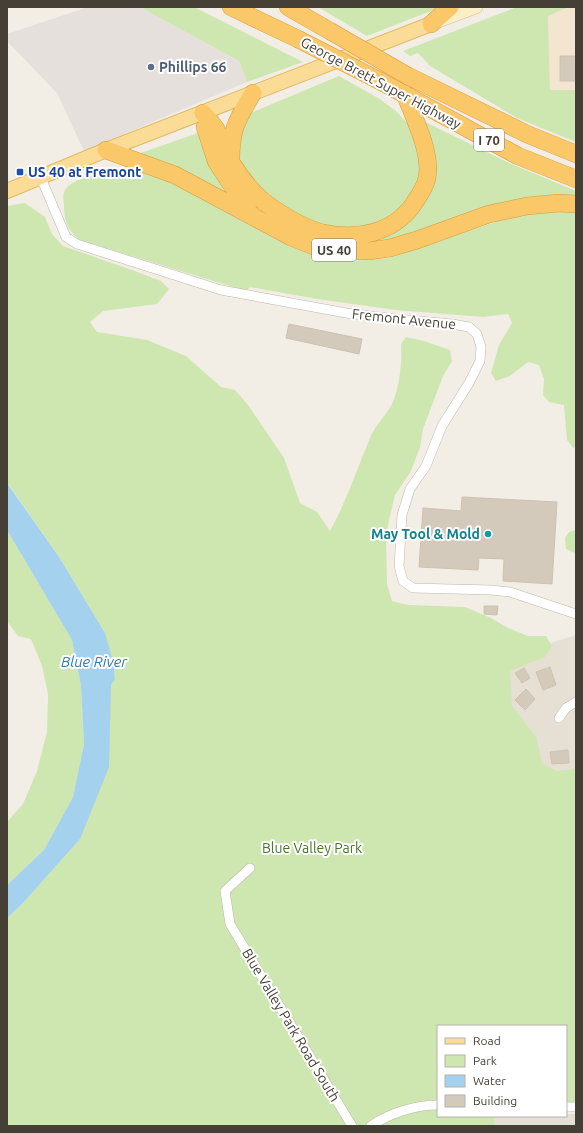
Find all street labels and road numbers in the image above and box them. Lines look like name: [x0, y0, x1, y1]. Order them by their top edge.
street label: George Brett Super Highway: [298, 34, 464, 132]
road number: I 70: [474, 129, 504, 151]
road number: US 40: [312, 239, 356, 261]
street label: Fremont Avenue: [351, 306, 457, 332]
street label: Blue Valley Park Road South: [239, 946, 343, 1104]

